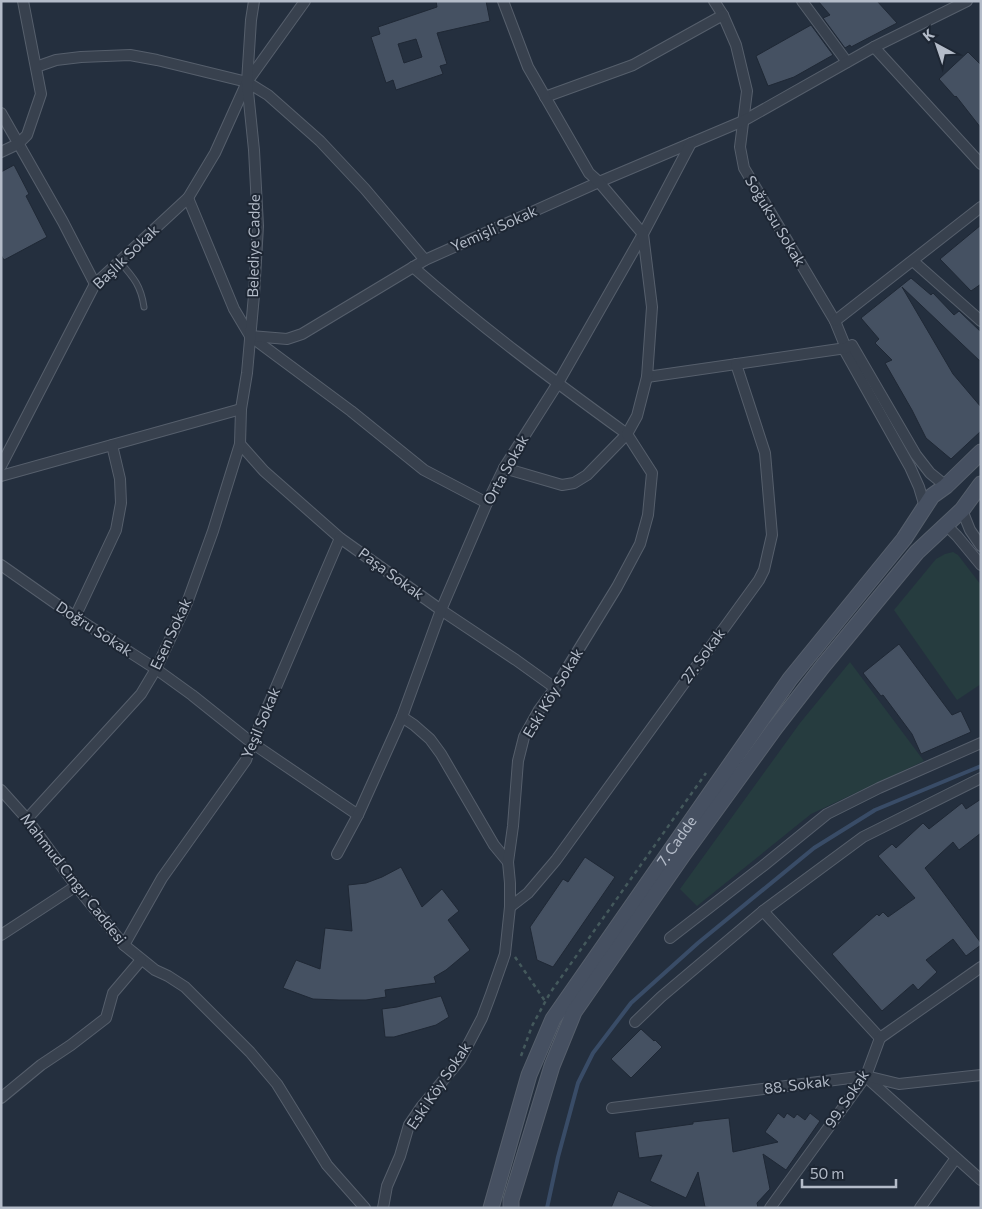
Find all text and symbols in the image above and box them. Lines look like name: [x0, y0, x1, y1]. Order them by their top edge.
north arrow: [912, 20, 962, 70]
text: K: [919, 25, 938, 44]
street label: Soğuksu Sokak: [742, 172, 810, 269]
street label: Belediye Cadde: [243, 194, 263, 298]
street label: Yemişli Sokak: [448, 201, 539, 255]
street label: Başlık Sokak: [89, 220, 162, 292]
street label: Orta Sokak: [479, 431, 532, 508]
street label: Paşa Sokak: [355, 543, 428, 603]
street label: Esen Sokak: [146, 595, 195, 672]
street label: Doğru Sokak: [53, 597, 136, 659]
street label: 27. Sokak: [676, 624, 728, 686]
street label: Eski Köy Sokak: [518, 644, 586, 741]
street label: Yeşil Sokak: [237, 684, 283, 761]
street label: Mahmud Cıngır Caddesi: [17, 809, 131, 947]
street label: 7. Cadde: [653, 812, 700, 869]
street label: Eski Köy Sokak: [402, 1038, 474, 1132]
street label: 99. Sokak: [820, 1066, 872, 1131]
street label: 88. Sokak: [763, 1071, 831, 1097]
scale bar: [802, 1156, 896, 1188]
text: 50 m: [810, 1164, 844, 1182]

